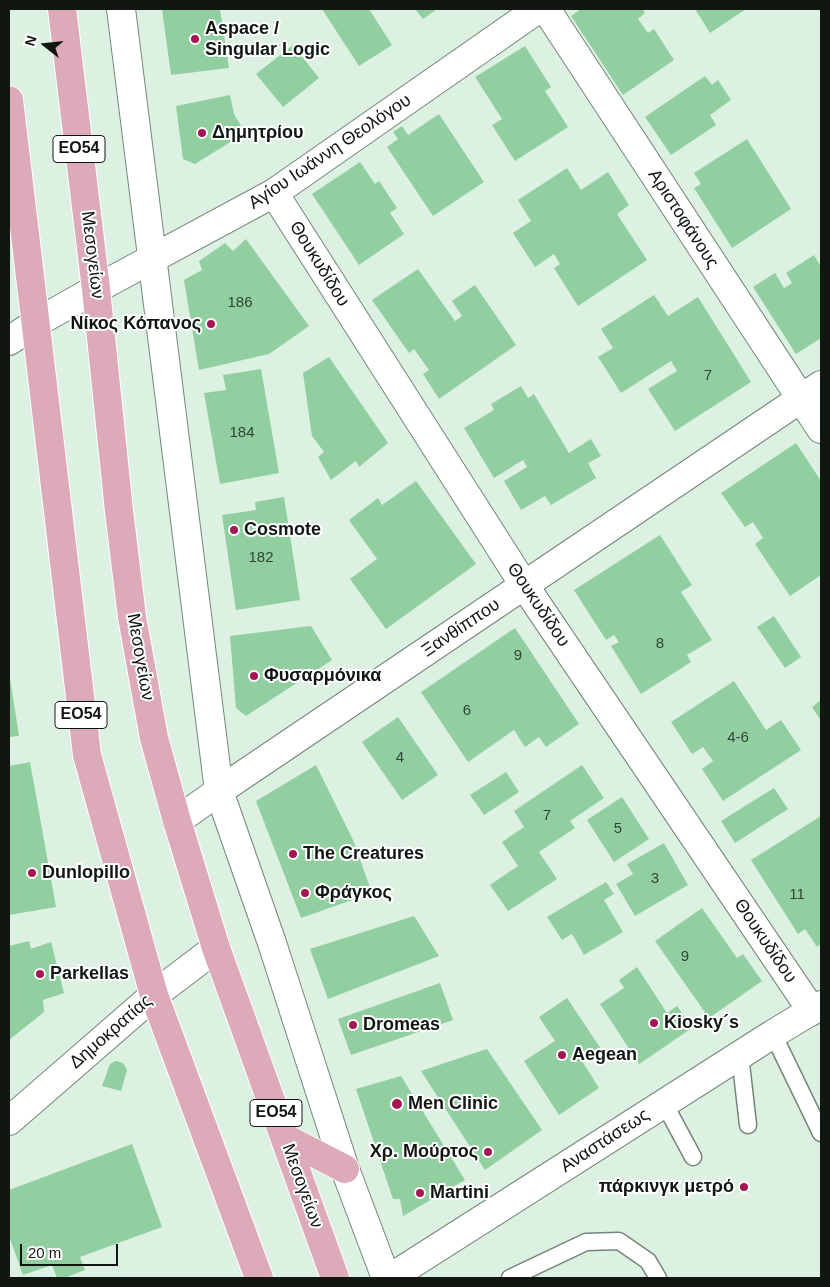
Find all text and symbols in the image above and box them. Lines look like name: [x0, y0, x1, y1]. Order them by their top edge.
place label: Aspace / Singular Logic: [205, 18, 330, 60]
north arrow: [20, 20, 70, 70]
marker: Aspace / Singular Logic: [189, 33, 201, 45]
text: N: [21, 34, 40, 48]
street label: Αγίου Ιωάννη Θεολόγου: [245, 90, 415, 214]
place label: Δημητρίου: [212, 122, 304, 144]
marker: Δημητρίου: [196, 127, 208, 139]
road number: ΕΟ54: [53, 136, 105, 162]
street label: Αριστοφάνους: [643, 165, 723, 273]
street label: Μεσογείων: [76, 210, 108, 300]
street label: Θουκυδίδου: [284, 217, 354, 311]
house number: 186: [227, 294, 253, 312]
place label: Νίκος Κόπανος: [70, 313, 201, 335]
marker: Νίκος Κόπανος: [205, 318, 217, 330]
house number: 7: [704, 367, 712, 385]
house number: 184: [229, 424, 255, 442]
place label: Cosmote: [244, 519, 321, 541]
marker: Cosmote: [228, 524, 240, 536]
house number: 182: [248, 549, 274, 567]
street label: Θουκυδίδου: [502, 559, 574, 651]
street label: Ξανθίππου: [418, 594, 504, 662]
street label: Μεσογείων: [122, 612, 158, 702]
house number: 8: [656, 635, 664, 653]
house number: 9: [514, 647, 522, 665]
place label: Φυσαρμόνικα: [264, 665, 381, 687]
marker: Φυσαρμόνικα: [248, 670, 260, 682]
road number: ΕΟ54: [55, 702, 107, 728]
house number: 6: [463, 702, 471, 720]
house number: 4-6: [727, 729, 749, 747]
house number: 4: [396, 749, 404, 767]
house number: 7: [543, 807, 551, 825]
house number: 5: [614, 820, 622, 838]
place label: The Creatures: [303, 843, 424, 865]
marker: The Creatures: [287, 848, 299, 860]
place label: Dunlopillo: [42, 862, 130, 884]
marker: Dunlopillo: [26, 867, 38, 879]
house number: 3: [651, 870, 659, 888]
place label: Φράγκος: [315, 882, 392, 904]
house number: 11: [789, 886, 805, 904]
marker: Φράγκος: [299, 887, 311, 899]
street label: Θουκυδίδου: [729, 895, 801, 987]
house number: 9: [681, 948, 689, 966]
place label: Parkellas: [50, 963, 129, 985]
marker: Parkellas: [34, 968, 46, 980]
street label: Δημοκρατίας: [65, 990, 157, 1074]
place label: Kiosky´s: [664, 1012, 739, 1034]
place label: Dromeas: [363, 1014, 440, 1036]
marker: Kiosky´s: [648, 1017, 660, 1029]
marker: Dromeas: [347, 1019, 359, 1031]
place label: Aegean: [572, 1044, 637, 1066]
marker: Aegean: [556, 1049, 568, 1061]
place label: Men Clinic: [408, 1093, 498, 1115]
marker: Men Clinic: [390, 1097, 404, 1111]
road number: ΕΟ54: [250, 1100, 302, 1126]
street label: Αναστάσεως: [557, 1104, 653, 1178]
street label: Μεσογείων: [277, 1141, 327, 1231]
place label: Χρ. Μούρτος: [370, 1141, 478, 1163]
marker: Χρ. Μούρτος: [482, 1146, 494, 1158]
place label: πάρκινγκ μετρό: [599, 1176, 734, 1198]
marker: πάρκινγκ μετρό: [738, 1181, 750, 1193]
place label: Martini: [430, 1182, 489, 1204]
marker: Martini: [414, 1187, 426, 1199]
scale bar: [22, 1234, 120, 1266]
text: 20 m: [28, 1244, 61, 1261]

